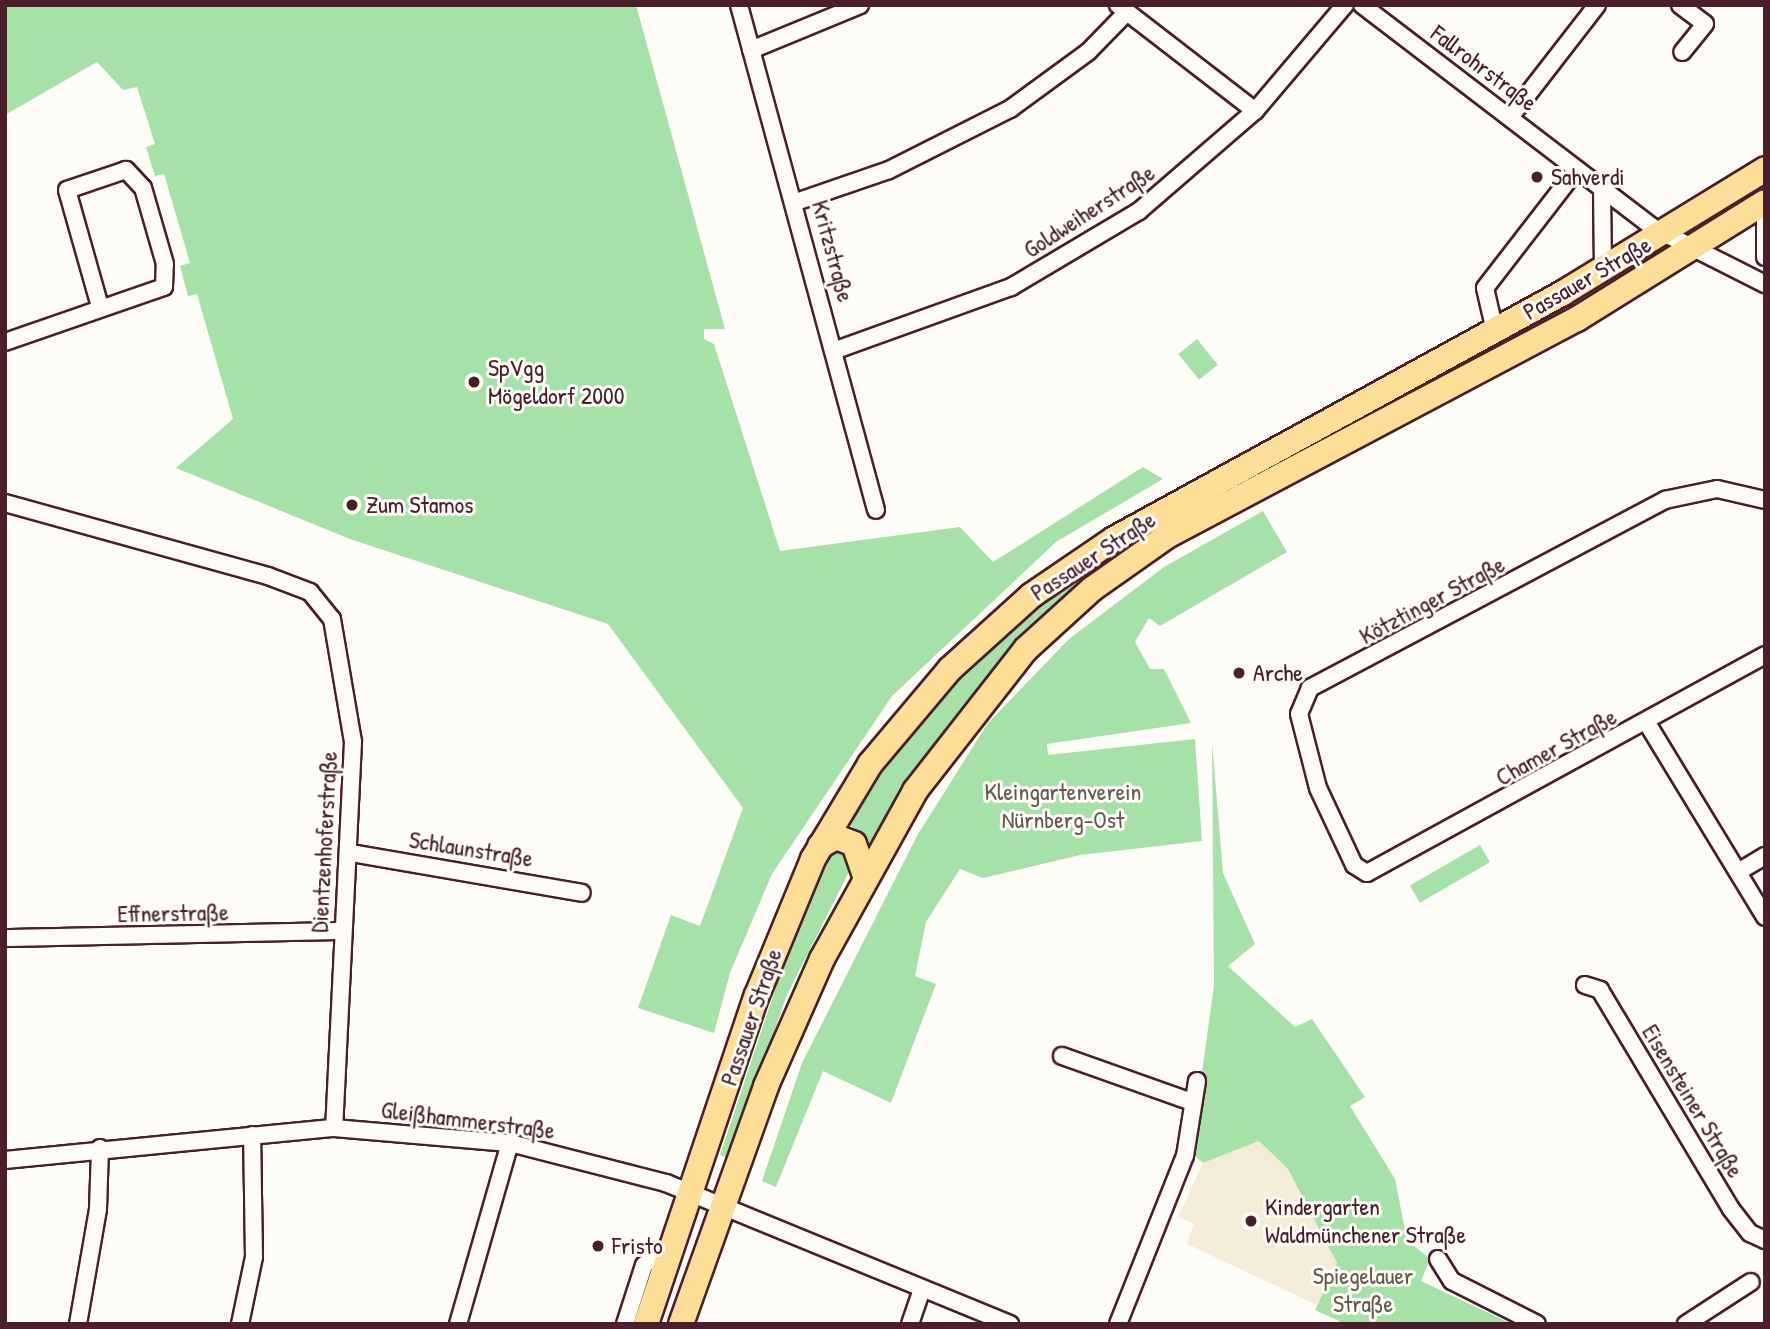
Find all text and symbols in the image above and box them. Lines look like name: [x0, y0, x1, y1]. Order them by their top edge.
street label: Fallrohrstraße: [1425, 19, 1543, 117]
street label: Goldweiherstraße: [1018, 158, 1160, 264]
place label: Sahverdi: [1551, 163, 1625, 191]
marker: Sahverdi: [1529, 169, 1545, 185]
street label: Kritzstraße: [806, 197, 860, 305]
street label: Passauer Straße: [1518, 230, 1656, 326]
place label: SpVgg Mögeldorf 2000: [488, 354, 624, 410]
marker: SpVgg Mögeldorf 2000: [466, 374, 482, 390]
place label: Zum Stamos: [366, 491, 474, 519]
marker: Zum Stamos: [344, 497, 360, 513]
street label: Passauer Straße: [1025, 505, 1161, 607]
street label: Kötztinger Straße: [1354, 550, 1510, 650]
place label: Arche: [1253, 659, 1303, 687]
marker: Arche: [1231, 665, 1247, 681]
street label: Chamer Straße: [1491, 702, 1621, 792]
street label: Dientzenhoferstraße: [305, 751, 343, 933]
park label: Kleingartenverein Nürnberg-Ost: [985, 778, 1141, 834]
street label: Schlaunstraße: [407, 825, 535, 873]
street label: Effnerstraße: [117, 898, 229, 928]
street label: Passauer Straße: [714, 945, 788, 1089]
street label: Eisensteiner Straße: [1636, 1019, 1750, 1183]
street label: Gleißhammerstraße: [379, 1095, 557, 1145]
place label: Kindergarten Waldmünchener Straße: [1265, 1193, 1466, 1249]
marker: Kindergarten Waldmünchener Straße: [1243, 1213, 1259, 1229]
place label: Fristo: [612, 1232, 663, 1260]
marker: Fristo: [590, 1238, 606, 1254]
park label: Spiegelauer Straße: [1313, 1262, 1413, 1318]

